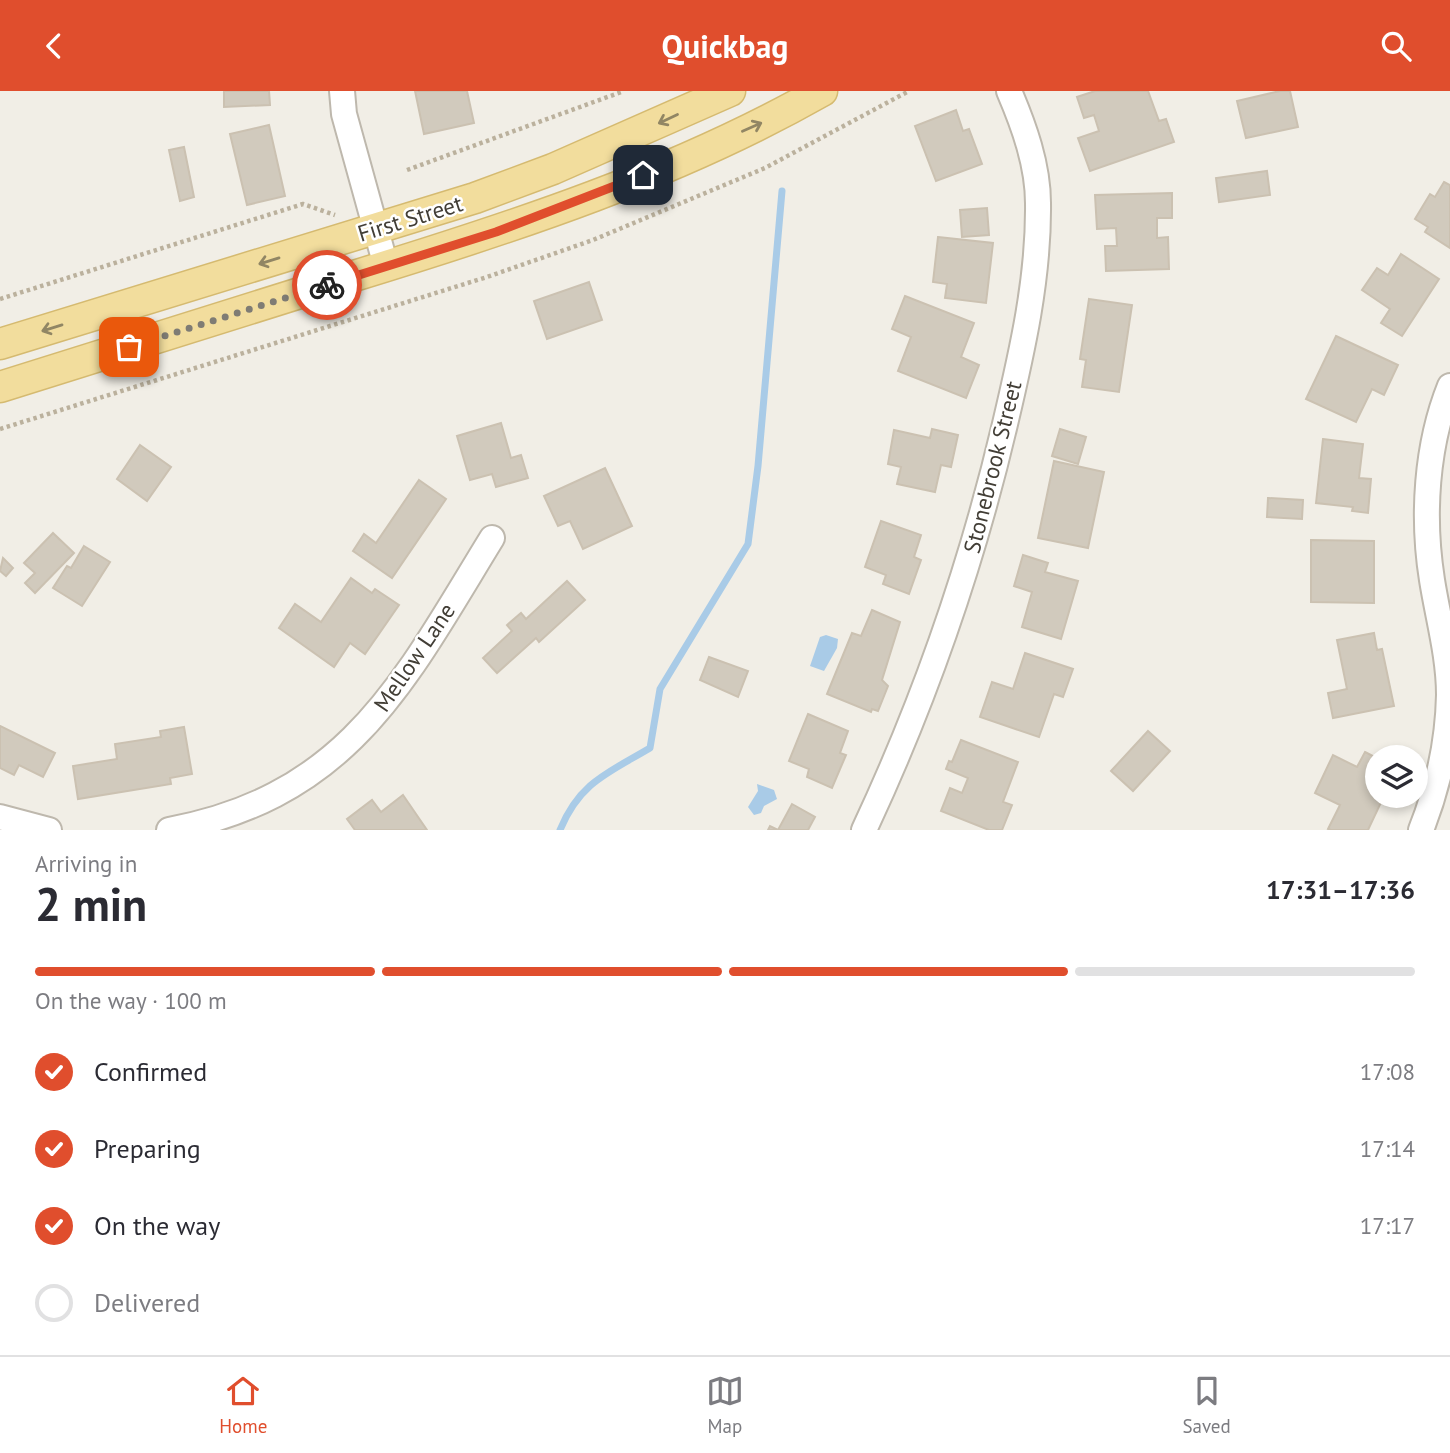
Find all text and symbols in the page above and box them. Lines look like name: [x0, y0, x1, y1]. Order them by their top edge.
text: Quickbag: [661, 25, 789, 67]
icon: back: [35, 27, 73, 65]
icon: search: [1377, 27, 1415, 65]
one-way arrow: [658, 113, 679, 127]
one-way arrow: [741, 120, 762, 133]
pin: [613, 145, 673, 205]
icon: home: [624, 156, 662, 194]
street label: First Street: [354, 188, 466, 248]
courier: [292, 250, 362, 320]
one-way arrow: [259, 256, 281, 269]
icon: bike: [308, 266, 346, 304]
pin: [99, 317, 159, 377]
one-way arrow: [41, 323, 63, 336]
icon: bag: [110, 328, 148, 366]
street label: Stonebrook Street: [957, 378, 1027, 556]
street label: Mellow Lane: [367, 597, 461, 717]
map controls: [1365, 745, 1428, 808]
button: layers: [1365, 745, 1428, 808]
text: Arriving in: [35, 849, 137, 878]
text: 17:31–17:36: [1266, 873, 1415, 906]
text: 2 min: [35, 874, 147, 934]
text: On the way · 100 m: [35, 986, 227, 1015]
icon: check: [35, 1053, 73, 1091]
text: Confirmed: [94, 1055, 207, 1088]
text: 17:08: [1360, 1057, 1415, 1086]
icon: check: [35, 1130, 73, 1168]
text: Preparing: [94, 1132, 201, 1165]
text: 17:14: [1360, 1134, 1415, 1163]
icon: check: [35, 1207, 73, 1245]
text: On the way: [94, 1209, 220, 1242]
text: 17:17: [1360, 1211, 1415, 1240]
text: Delivered: [94, 1286, 200, 1319]
tab: Home: [219, 1372, 267, 1438]
tab: Map: [706, 1372, 744, 1438]
tab: Saved: [1182, 1372, 1231, 1438]

